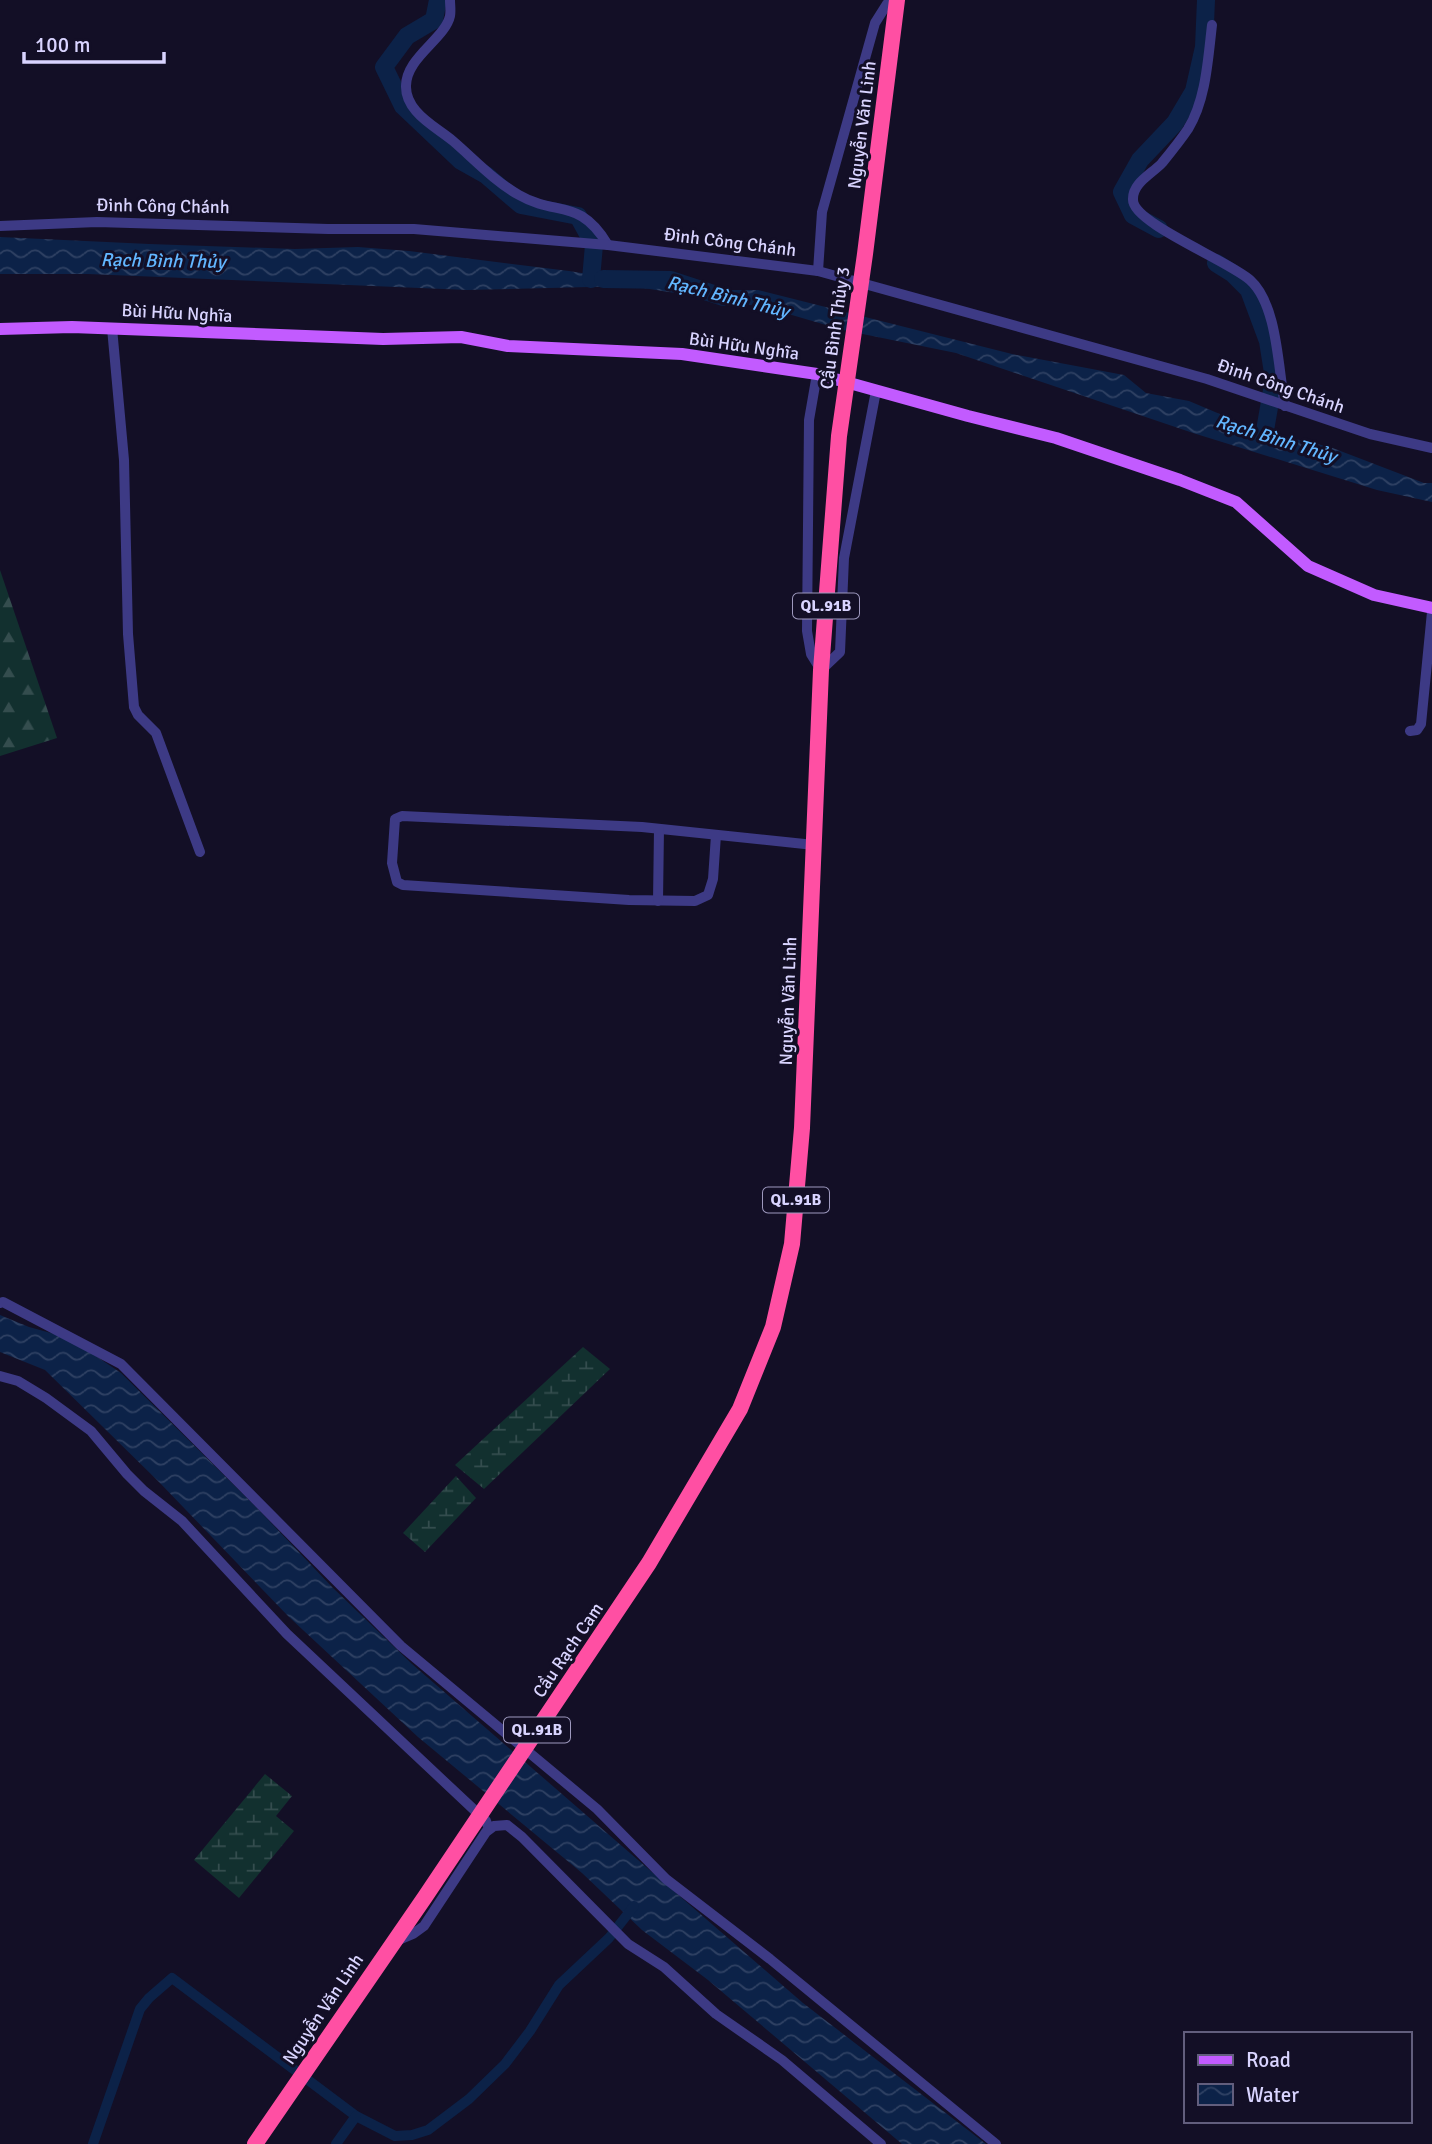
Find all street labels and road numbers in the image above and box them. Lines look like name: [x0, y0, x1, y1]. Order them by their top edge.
street label: Nguyễn Văn Linh: [843, 60, 881, 190]
street label: Đinh Công Chánh: [96, 194, 230, 218]
street label: Đinh Công Chánh: [663, 223, 797, 261]
street label: Cầu Bình Thủy 3: [816, 265, 854, 391]
street label: Bùi Hữu Nghĩa: [121, 299, 233, 327]
street label: Bùi Hữu Nghĩa: [687, 327, 801, 365]
street label: Đinh Công Chánh: [1214, 354, 1348, 418]
road number: QL.91B: [793, 594, 859, 618]
street label: Nguyễn Văn Linh: [775, 936, 801, 1066]
road number: QL.91B: [763, 1188, 829, 1212]
street label: Cầu Rạch Cam: [528, 1598, 608, 1702]
road number: QL.91B: [504, 1718, 570, 1742]
street label: Nguyễn Văn Linh: [278, 1950, 368, 2068]

